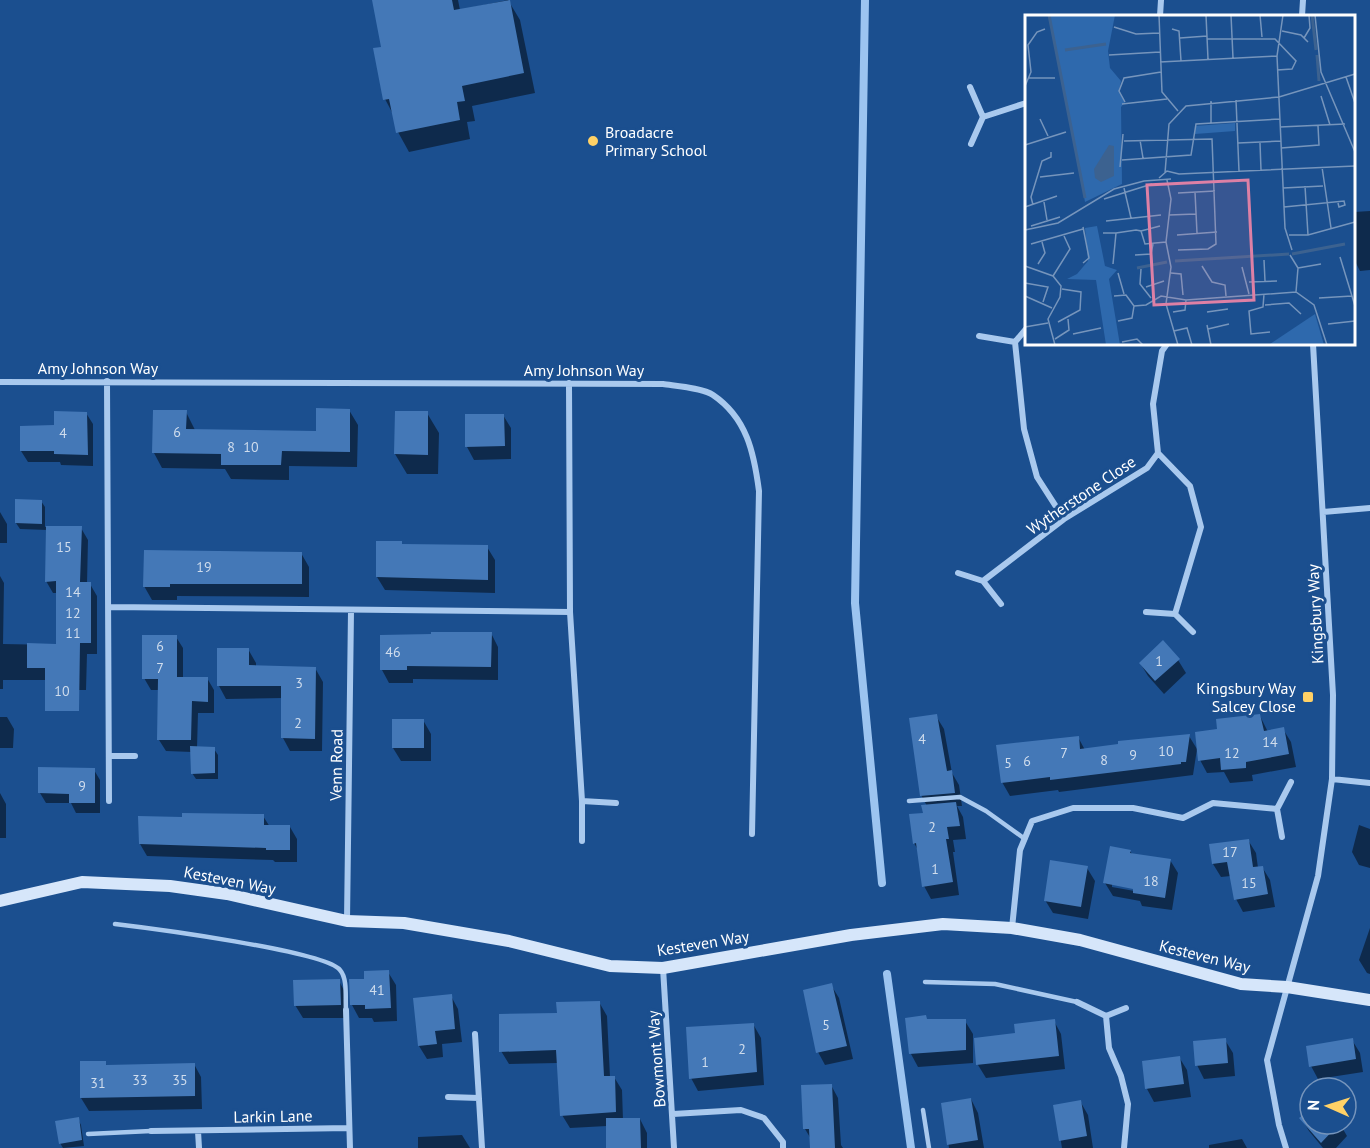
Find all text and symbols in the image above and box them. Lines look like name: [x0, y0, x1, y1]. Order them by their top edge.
inset map: [1025, 15, 1355, 345]
place label: Broadacre Primary School: [605, 122, 707, 160]
marker: Broadacre Primary School: [586, 134, 600, 148]
street label: Amy Johnson Way: [38, 358, 159, 378]
street label: Amy Johnson Way: [524, 360, 645, 380]
house number: 6: [173, 423, 181, 441]
house number: 4: [59, 424, 67, 442]
house number: 8: [227, 438, 235, 456]
house number: 10: [243, 438, 259, 456]
street label: Wytherstone Close: [1023, 451, 1139, 539]
house number: 15: [56, 538, 72, 556]
house number: 19: [196, 558, 212, 576]
street label: Kingsbury Way: [1302, 563, 1328, 664]
house number: 14: [65, 583, 81, 601]
house number: 12: [65, 604, 81, 622]
house number: 11: [65, 624, 81, 642]
house number: 6: [156, 637, 164, 655]
house number: 46: [385, 643, 401, 661]
house number: 1: [1155, 652, 1163, 670]
house number: 7: [156, 659, 164, 677]
house number: 3: [295, 674, 303, 692]
place label: Kingsbury Way Salcey Close: [1196, 678, 1297, 716]
house number: 10: [54, 682, 70, 700]
marker: Kingsbury Way Salcey Close: [1301, 690, 1315, 704]
house number: 2: [294, 714, 302, 732]
street label: Venn Road: [325, 729, 347, 802]
house number: 4: [918, 730, 926, 748]
house number: 14: [1262, 733, 1278, 751]
house number: 10: [1158, 742, 1174, 760]
house number: 7: [1060, 744, 1068, 762]
house number: 12: [1224, 744, 1240, 762]
house number: 9: [1129, 746, 1137, 764]
house number: 8: [1100, 751, 1108, 769]
house number: 6: [1023, 752, 1031, 770]
house number: 5: [1004, 754, 1012, 772]
house number: 9: [78, 777, 86, 795]
house number: 2: [928, 818, 936, 836]
house number: 17: [1222, 843, 1238, 861]
house number: 1: [931, 860, 939, 878]
street label: Kesteven Way: [182, 861, 278, 899]
house number: 18: [1143, 872, 1159, 890]
house number: 15: [1241, 874, 1257, 892]
street label: Kesteven Way: [655, 926, 751, 960]
street label: Kesteven Way: [1157, 935, 1253, 977]
house number: 41: [369, 981, 385, 999]
street label: Bowmont Way: [643, 1009, 669, 1108]
house number: 5: [822, 1016, 830, 1034]
house number: 2: [738, 1040, 746, 1058]
house number: 1: [701, 1053, 709, 1071]
house number: 33: [132, 1071, 148, 1089]
house number: 35: [172, 1071, 188, 1089]
house number: 31: [90, 1074, 106, 1092]
north arrow: [1298, 1076, 1358, 1136]
text: N: [1303, 1099, 1323, 1111]
street label: Larkin Lane: [233, 1105, 313, 1127]

